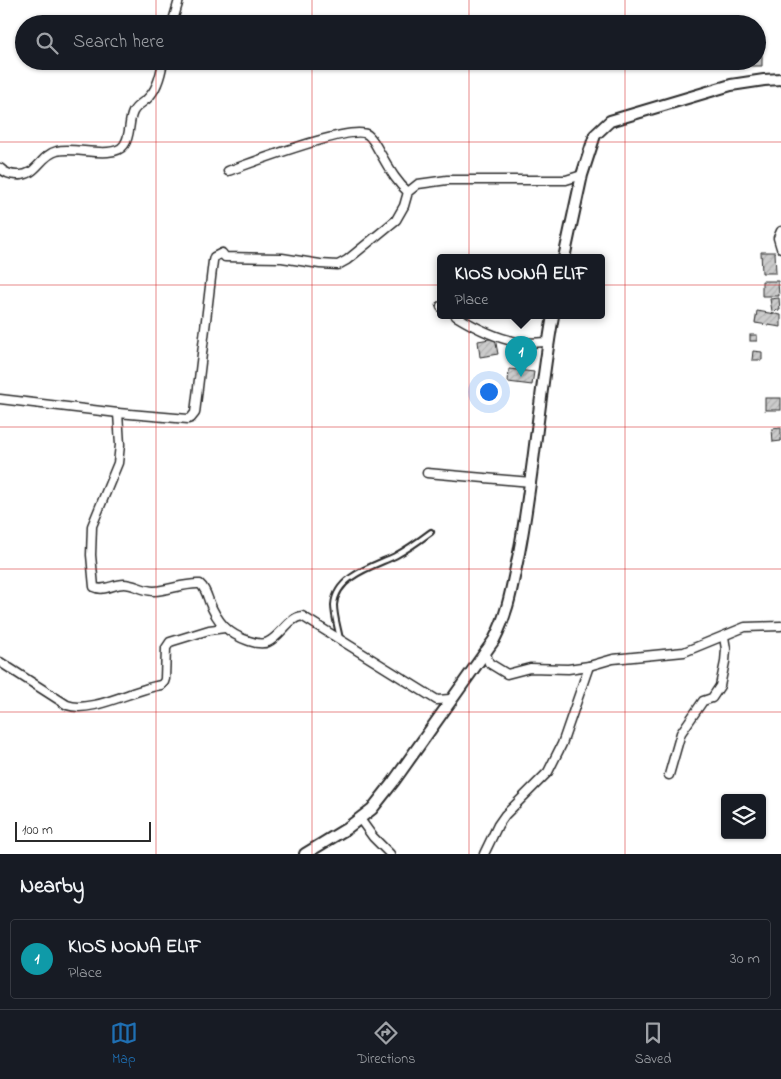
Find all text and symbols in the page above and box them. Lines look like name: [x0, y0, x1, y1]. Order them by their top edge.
search box: [15, 15, 766, 70]
icon: search: [33, 29, 61, 57]
text: Search here: [73, 29, 164, 56]
popup: [437, 254, 605, 319]
text: KIOS NONA ELIF: [454, 261, 588, 288]
text: Place: [454, 288, 488, 312]
pin: 1: [505, 336, 537, 377]
your location: [476, 379, 502, 405]
map controls: [721, 794, 766, 839]
button: layers: [721, 794, 766, 839]
scale bar: [15, 819, 151, 842]
text: 100 m: [22, 820, 53, 841]
text: Nearby: [20, 872, 84, 902]
text: KIOS NONA ELIF: [68, 934, 201, 961]
text: 1: [34, 947, 40, 971]
text: 30 m: [730, 947, 760, 971]
text: Place: [68, 961, 102, 985]
tab: Map: [110, 1019, 138, 1070]
tab: Directions: [357, 1019, 415, 1070]
tab: Saved: [635, 1019, 671, 1070]

